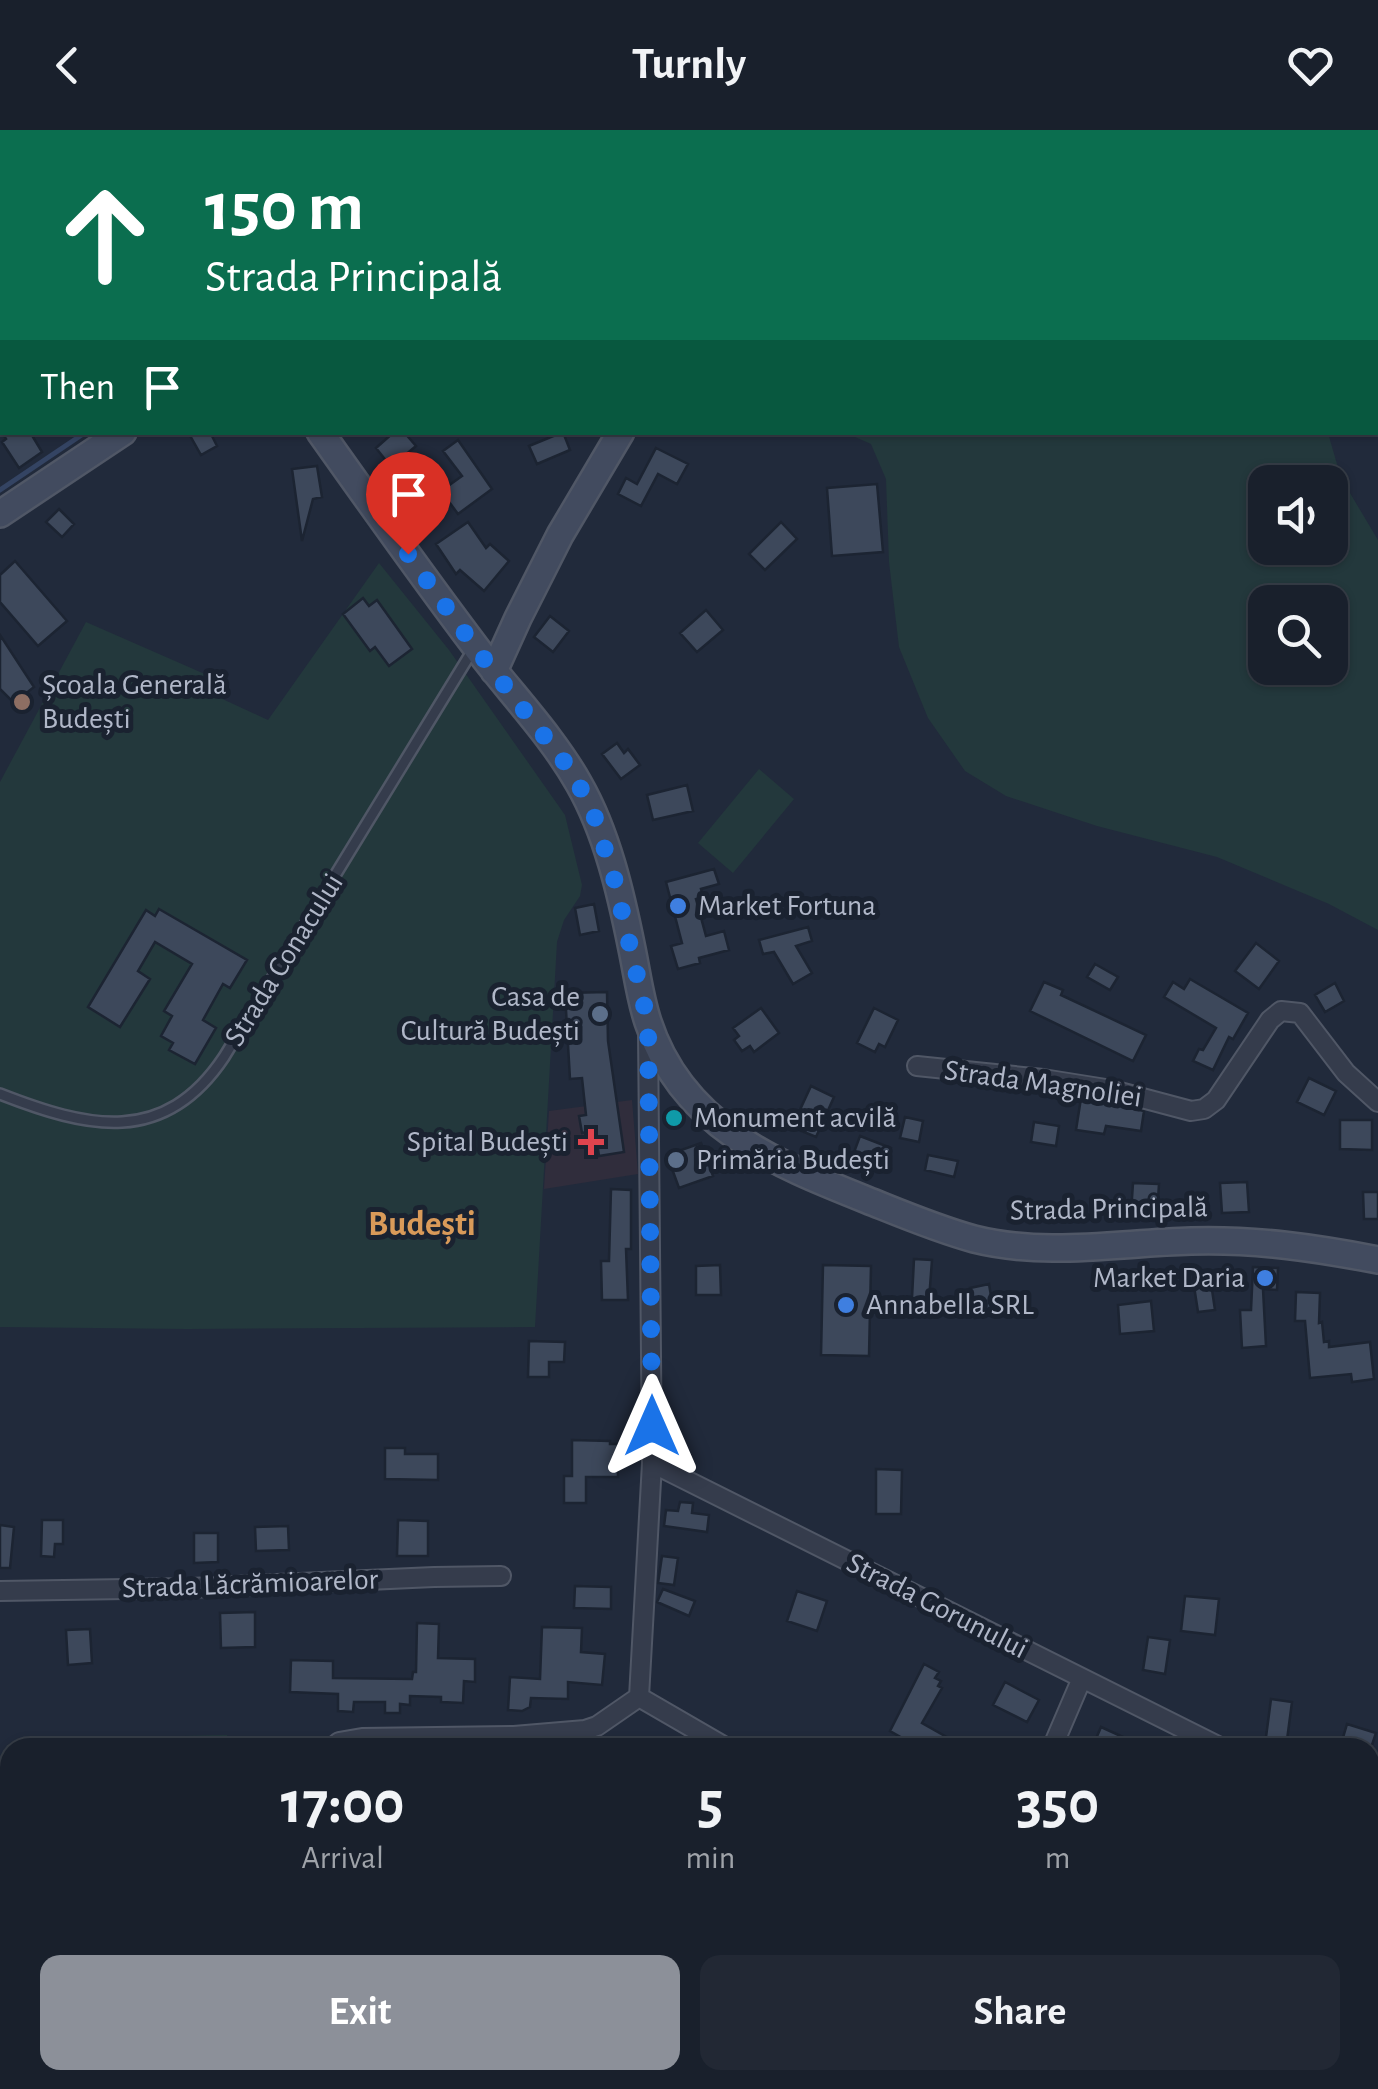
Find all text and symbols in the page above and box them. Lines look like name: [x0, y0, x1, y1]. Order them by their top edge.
icon: back: [40, 38, 95, 93]
icon: heart: [1283, 38, 1338, 93]
text: Turnly: [632, 42, 746, 87]
icon: ahead: [40, 170, 170, 300]
text: 150 m: [205, 173, 364, 243]
text: Strada Principală: [205, 255, 502, 300]
icon: arrive: [135, 360, 190, 415]
text: Then: [40, 369, 115, 407]
pin: [366, 452, 451, 555]
map controls: [1248, 465, 1348, 685]
button: sound: [1248, 465, 1348, 565]
icon: arrive: [381, 467, 436, 522]
button: search: [1248, 585, 1348, 685]
place label: Școala Generală Budești: [42, 670, 227, 736]
marker: Școala Generală Budești: [11, 691, 33, 713]
street label: Strada Conacului: [219, 869, 349, 1051]
place label: Market Fortuna: [698, 891, 876, 921]
marker: Market Fortuna: [667, 895, 689, 917]
place label: Casa de Cultură Budești: [401, 982, 580, 1048]
marker: Casa de Cultură Budești: [589, 1003, 611, 1025]
street label: Strada Magnoliei: [942, 1055, 1144, 1113]
place label: Monument acvilă: [694, 1103, 896, 1133]
marker: Monument acvilă: [663, 1107, 685, 1129]
place label: Spital Budești: [407, 1127, 568, 1159]
marker: Spital Budești: [578, 1129, 604, 1155]
place label: Primăria Budești: [696, 1145, 890, 1177]
marker: Primăria Budești: [665, 1149, 687, 1171]
street label: Strada Principală: [1010, 1192, 1208, 1226]
district label: Budești: [368, 1207, 476, 1245]
place label: Market Daria: [1093, 1263, 1245, 1293]
marker: Market Daria: [1254, 1267, 1276, 1289]
place label: Annabella SRL: [866, 1290, 1034, 1320]
marker: Annabella SRL: [835, 1294, 857, 1316]
position arrow: [600, 1374, 704, 1478]
street label: Strada Gorunului: [842, 1548, 1032, 1664]
street label: Strada Lăcrămioarelor: [121, 1565, 379, 1603]
text: 17:00: [281, 1774, 405, 1834]
text: 5: [697, 1774, 723, 1834]
text: 350: [1016, 1774, 1099, 1834]
text: Arrival: [302, 1842, 384, 1874]
text: min: [685, 1842, 735, 1874]
text: m: [1045, 1842, 1070, 1874]
button: Exit: [40, 1955, 680, 2070]
button: Share: [700, 1955, 1340, 2070]

